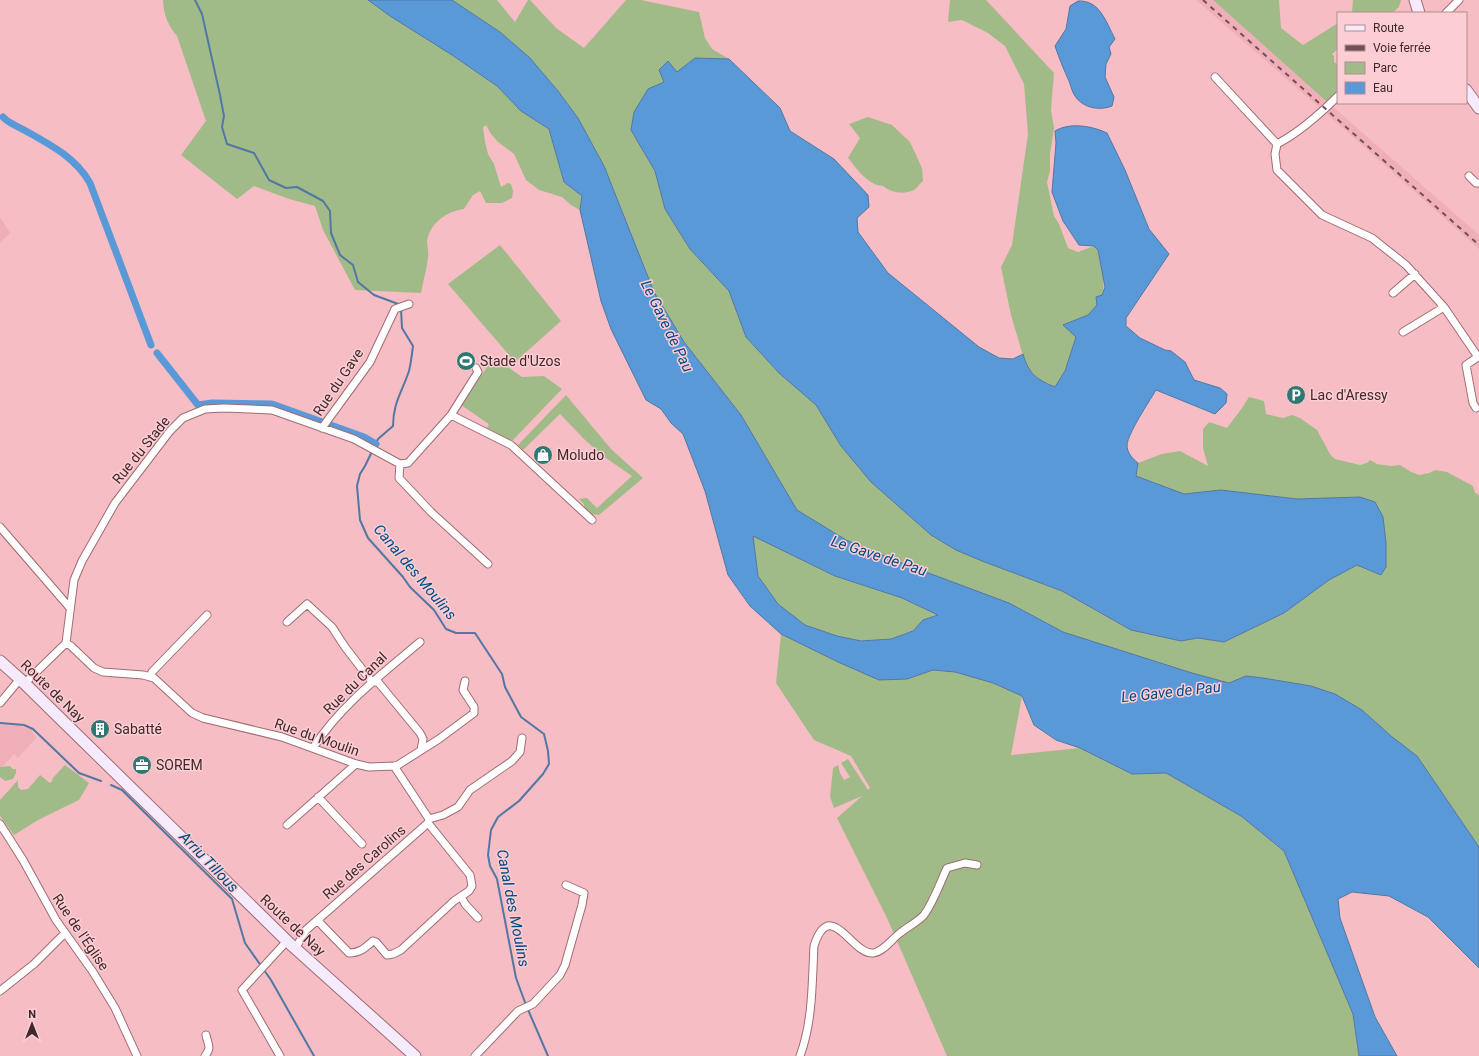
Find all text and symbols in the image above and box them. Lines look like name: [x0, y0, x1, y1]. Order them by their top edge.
legend: [1337, 12, 1467, 104]
text: Route: [1373, 21, 1404, 35]
text: Voie ferrée: [1373, 41, 1431, 55]
text: Parc: [1373, 61, 1397, 75]
text: Eau: [1373, 81, 1393, 95]
water label: Le Gave de Pau: [637, 277, 697, 375]
street label: Rue du Gave: [310, 345, 366, 419]
sports icon: Stade d'Uzos: [455, 350, 477, 372]
place label: Stade d'Uzos: [480, 353, 561, 369]
parking icon: Lac d'Aressy: [1285, 384, 1307, 406]
place label: Lac d'Aressy: [1310, 387, 1388, 403]
street label: Rue du Stade: [109, 413, 173, 487]
shop icon: Moludo: [532, 444, 554, 466]
place label: Moludo: [557, 447, 604, 463]
water label: Canal des Moulins: [370, 521, 460, 623]
water label: Le Gave de Pau: [829, 532, 929, 580]
street label: Rue du Canal: [320, 649, 390, 717]
street label: Route de Nay: [18, 657, 89, 726]
water label: Le Gave de Pau: [1120, 678, 1222, 706]
street label: Rue du Moulin: [272, 715, 362, 759]
building icon: Sabatté: [89, 718, 111, 740]
place label: Sabatté: [114, 721, 162, 737]
office icon: SOREM: [131, 754, 153, 776]
place label: SOREM: [156, 757, 203, 773]
street label: Rue des Carolins: [319, 822, 409, 902]
water label: Arriu Tillous: [175, 827, 242, 896]
water label: Canal des Moulins: [493, 848, 533, 968]
street label: Rue de l'Église: [49, 890, 113, 973]
street label: Route de Nay: [257, 891, 329, 959]
north arrow: [12, 1004, 52, 1044]
text: N: [28, 1008, 36, 1021]

